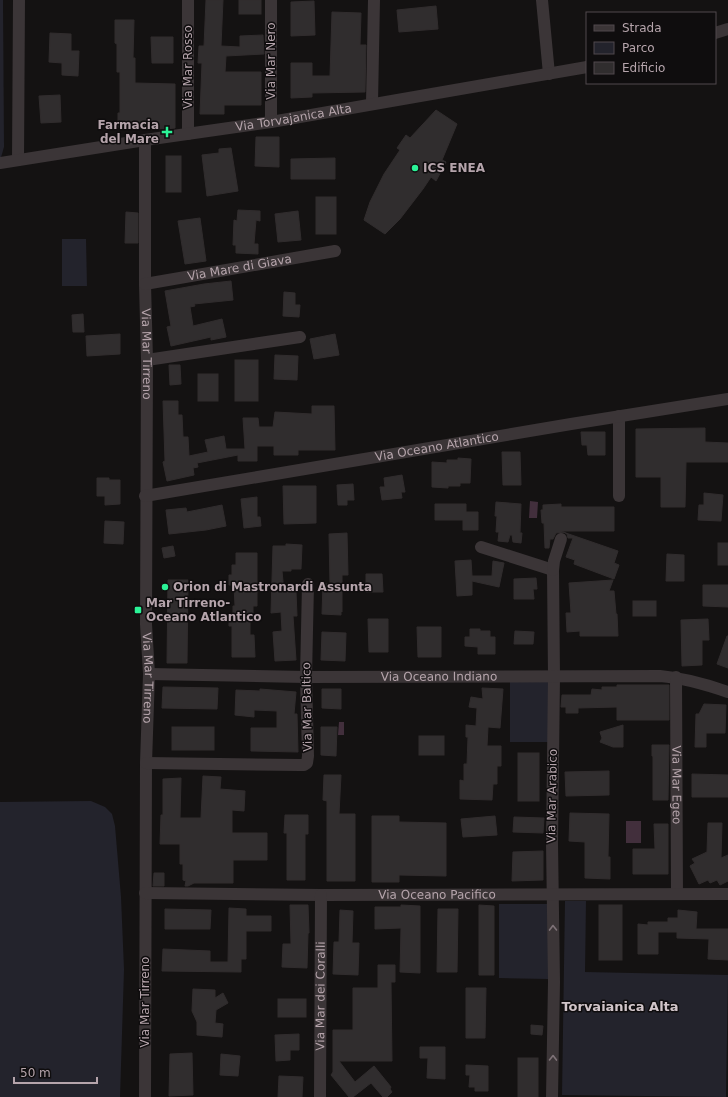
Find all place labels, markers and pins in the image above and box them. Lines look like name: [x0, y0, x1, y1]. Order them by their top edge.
place label: Farmacia del Mare: [98, 118, 159, 146]
marker: Farmacia del Mare: [162, 127, 172, 137]
place label: ICS ENEA: [423, 161, 486, 175]
marker: ICS ENEA: [410, 163, 420, 173]
place label: Orion di Mastronardi Assunta: [173, 580, 372, 594]
marker: Orion di Mastronardi Assunta: [160, 582, 170, 592]
place label: Mar Tirreno- Oceano Atlantico: [146, 596, 262, 624]
marker: Mar Tirreno- Oceano Atlantico: [133, 605, 143, 615]

